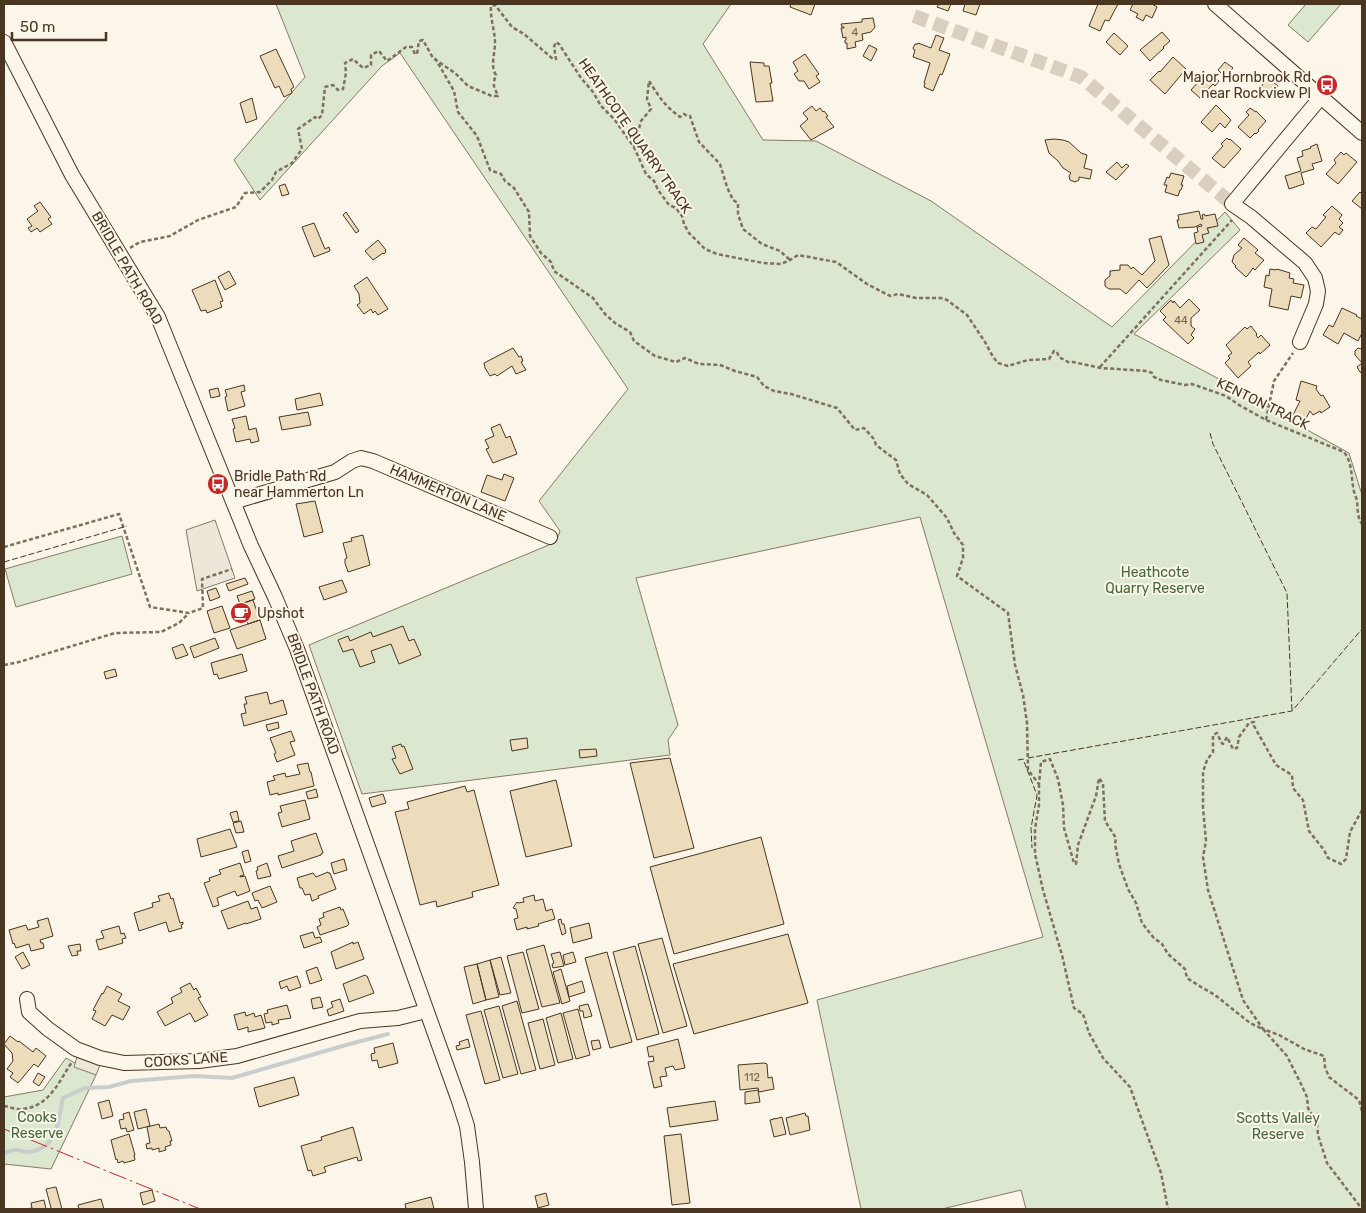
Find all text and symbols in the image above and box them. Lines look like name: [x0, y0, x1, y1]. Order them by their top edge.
scale bar: [12, 10, 106, 42]
text: 50 m: [20, 18, 55, 36]
house number: 4: [852, 26, 859, 39]
street label: HEATHCOTE QUARRY TRACK: [575, 55, 696, 218]
place label: Major Hornbrook Rd near Rockview Pl: [1183, 69, 1311, 102]
bus stop icon: Major Hornbrook Rd near Rockview Pl: [1315, 73, 1339, 97]
street label: BRIDLE PATH ROAD: [88, 209, 166, 327]
house number: 44: [1174, 314, 1188, 327]
street label: KENTON TRACK: [1214, 374, 1313, 434]
street label: HAMMERTON LANE: [387, 461, 509, 525]
place label: Bridle Path Rd near Hammerton Ln: [234, 468, 364, 501]
bus stop icon: Bridle Path Rd near Hammerton Ln: [206, 472, 230, 496]
park label: Heathcote Quarry Reserve: [1105, 564, 1205, 597]
cafe icon: Upshot: [229, 601, 253, 625]
place label: Upshot: [257, 605, 305, 622]
street label: BRIDLE PATH ROAD: [283, 631, 343, 757]
street label: COOKS LANE: [143, 1049, 229, 1071]
house number: 112: [744, 1071, 760, 1084]
park label: Cooks Reserve: [11, 1109, 63, 1142]
park label: Scotts Valley Reserve: [1236, 1110, 1320, 1143]

